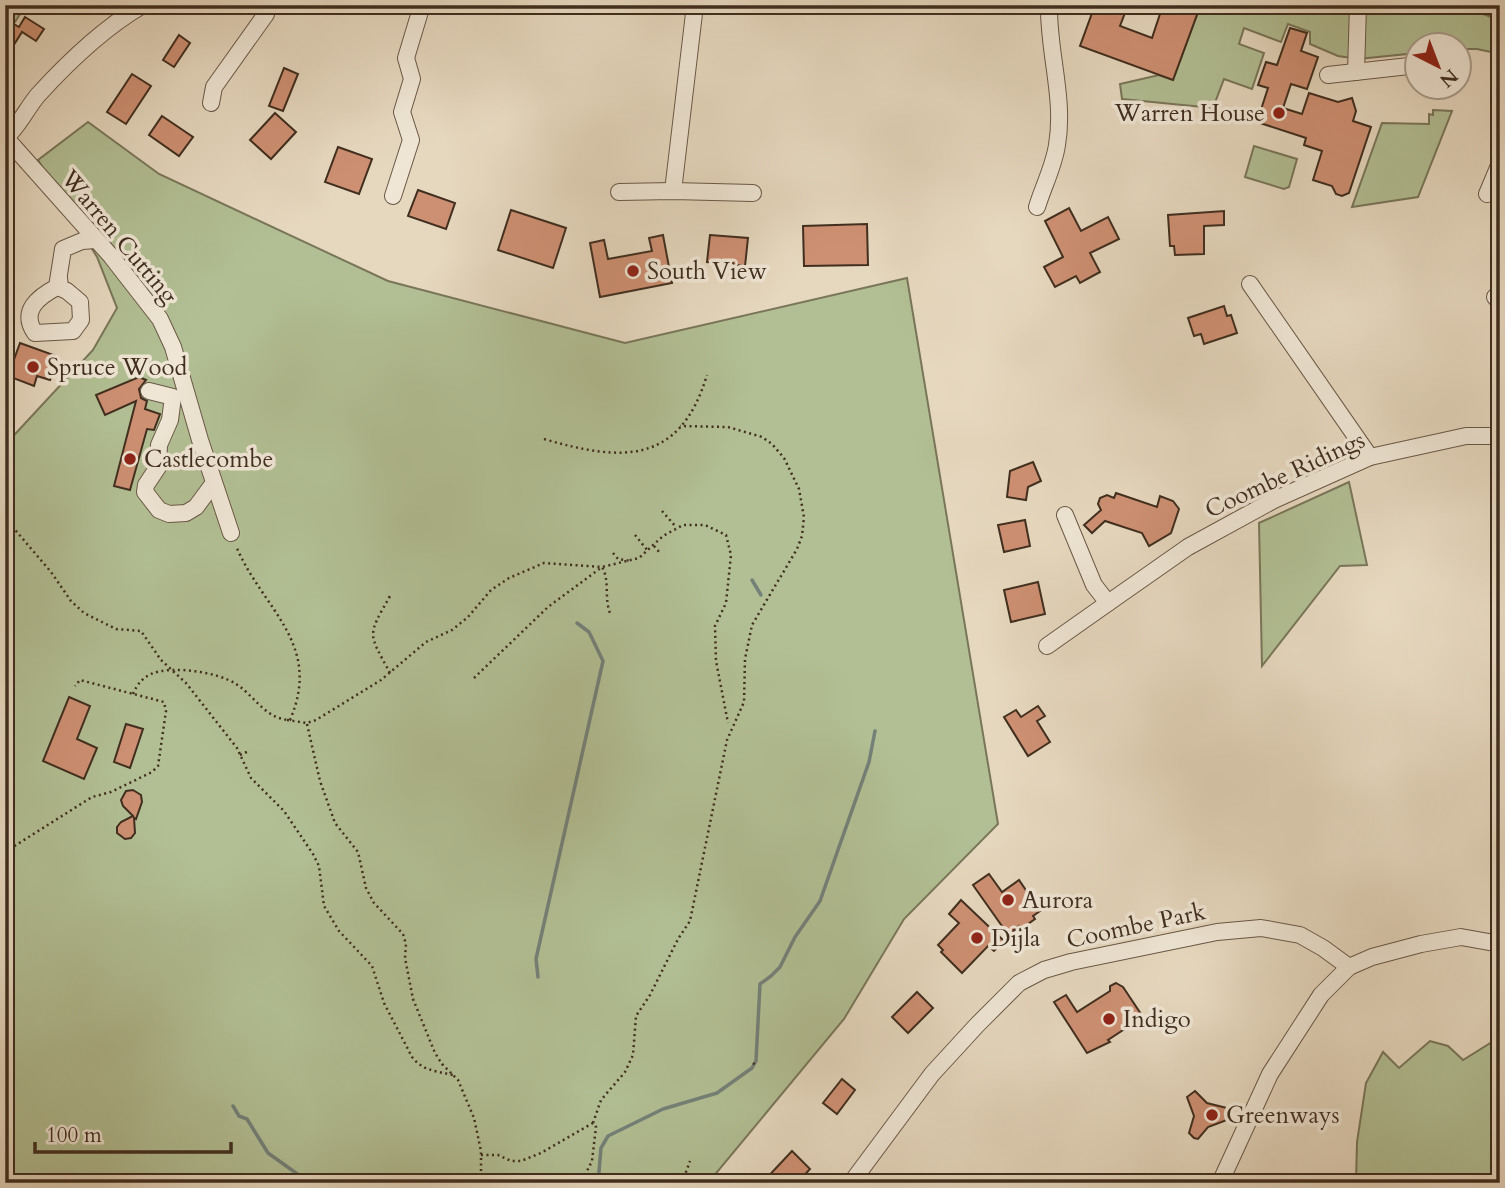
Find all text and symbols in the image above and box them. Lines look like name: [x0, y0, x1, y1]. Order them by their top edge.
north arrow: [1404, 32, 1474, 102]
text: N: [1434, 63, 1464, 93]
place label: Warren House: [1113, 97, 1265, 130]
marker: Warren House: [1271, 105, 1287, 121]
street label: Warren Cutting: [52, 162, 185, 312]
place label: South View: [647, 255, 767, 288]
marker: South View: [625, 263, 641, 279]
place label: Spruce Wood: [47, 351, 187, 384]
marker: Spruce Wood: [25, 359, 41, 375]
street label: Coombe Ridings: [1200, 424, 1370, 526]
place label: Castlecombe: [144, 443, 273, 476]
marker: Castlecombe: [122, 451, 138, 467]
place label: Aurora: [1022, 884, 1094, 917]
marker: Aurora: [1000, 892, 1016, 908]
street label: Coombe Park: [1064, 895, 1209, 957]
place label: Dijla: [991, 922, 1041, 955]
marker: Dijla: [969, 930, 985, 946]
place label: Indigo: [1123, 1003, 1191, 1036]
marker: Indigo: [1101, 1011, 1117, 1027]
place label: Greenways: [1226, 1099, 1340, 1132]
marker: Greenways: [1204, 1107, 1220, 1123]
scale bar: [35, 1111, 231, 1155]
text: 100 m: [46, 1121, 102, 1150]

